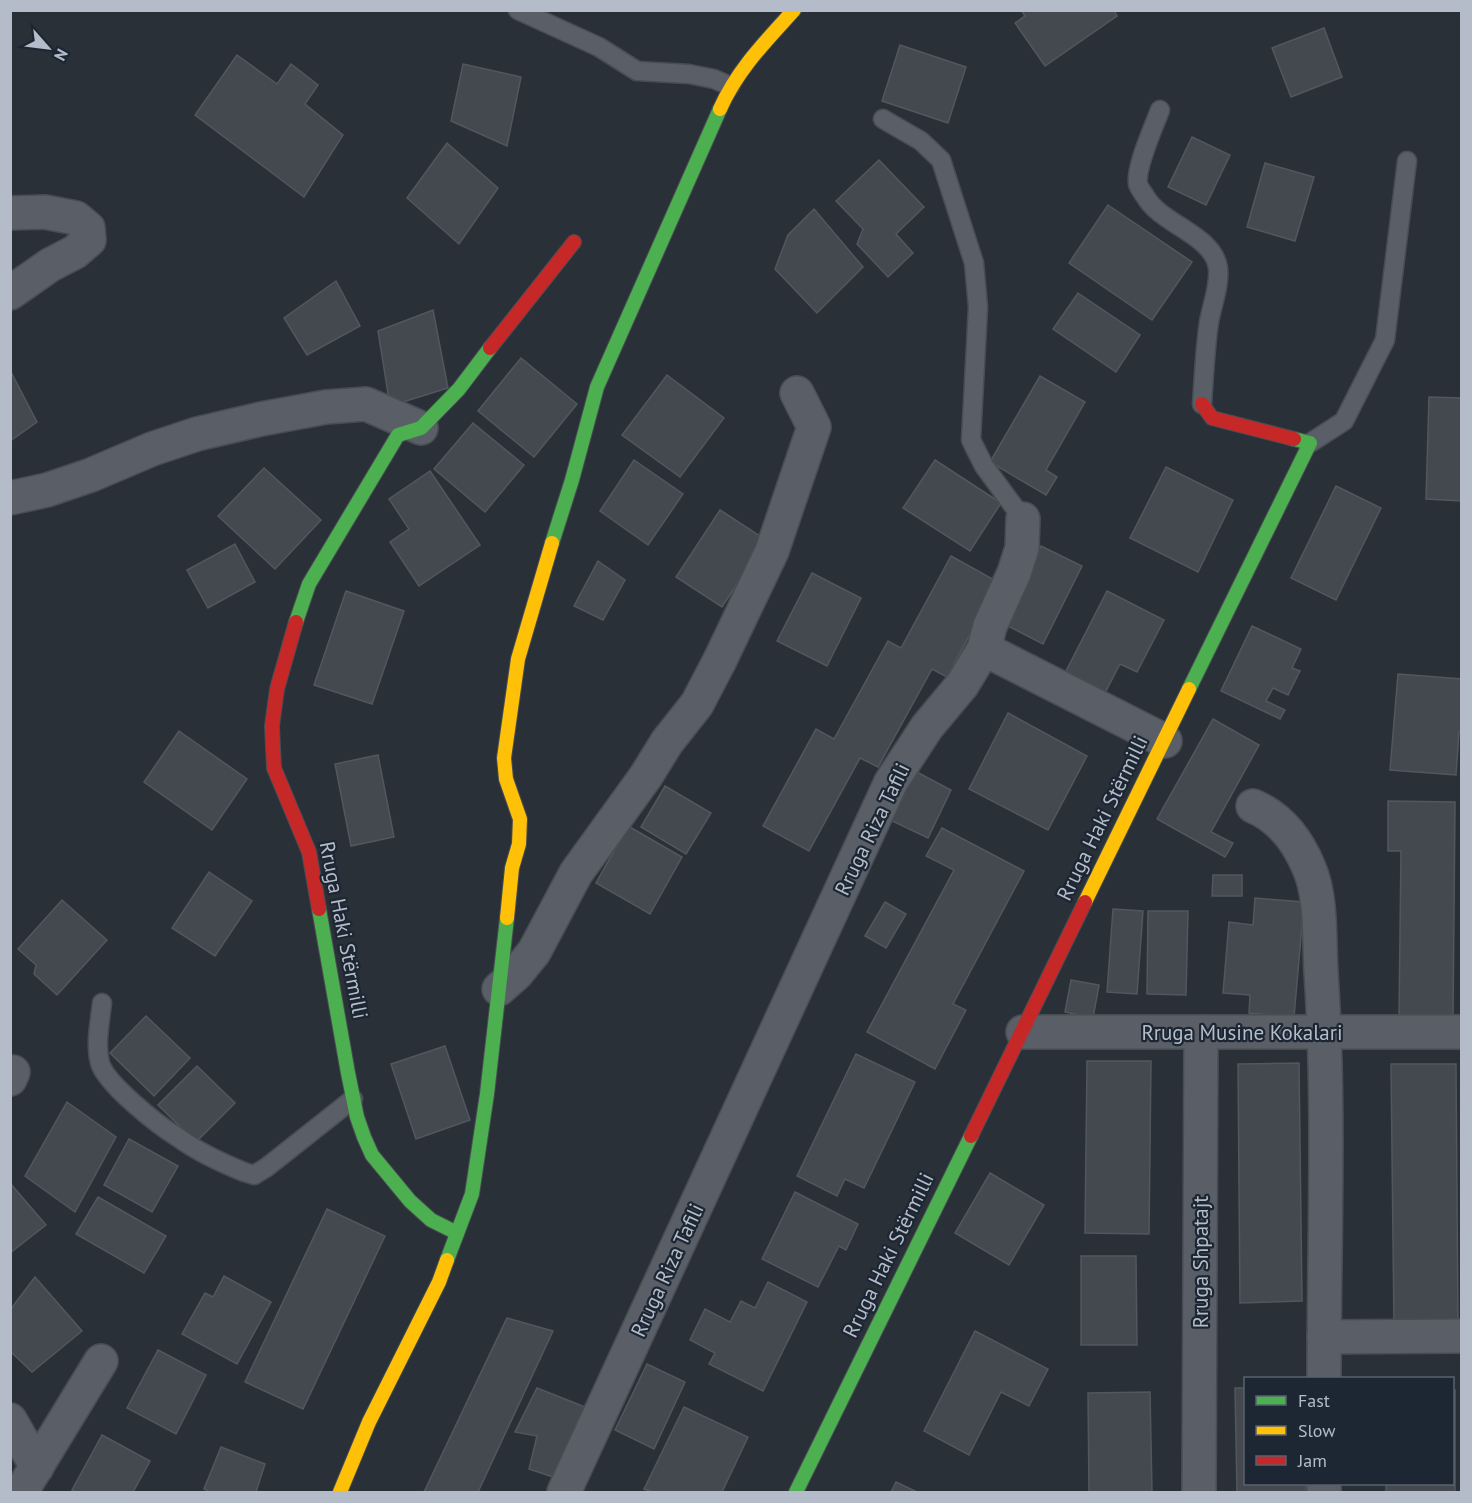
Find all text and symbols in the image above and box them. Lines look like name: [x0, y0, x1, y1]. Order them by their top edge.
north arrow: [18, 18, 78, 78]
text: N: [50, 46, 73, 64]
street label: Rruga Haki Stërmilli: [1050, 731, 1154, 905]
street label: Rruga Riza Tafili: [828, 758, 916, 900]
street label: Rruga Haki Stërmilli: [314, 839, 374, 1021]
street label: Rruga Musine Kokalari: [1141, 1019, 1343, 1046]
street label: Rruga Haki Stërmilli: [836, 1168, 940, 1342]
street label: Rruga Shpatajt: [1187, 1196, 1214, 1328]
street label: Rruga Riza Tafili: [624, 1199, 710, 1341]
legend: [1244, 1377, 1454, 1485]
text: Fast: [1298, 1389, 1330, 1412]
text: Slow: [1298, 1419, 1336, 1442]
text: Jam: [1297, 1449, 1327, 1472]

